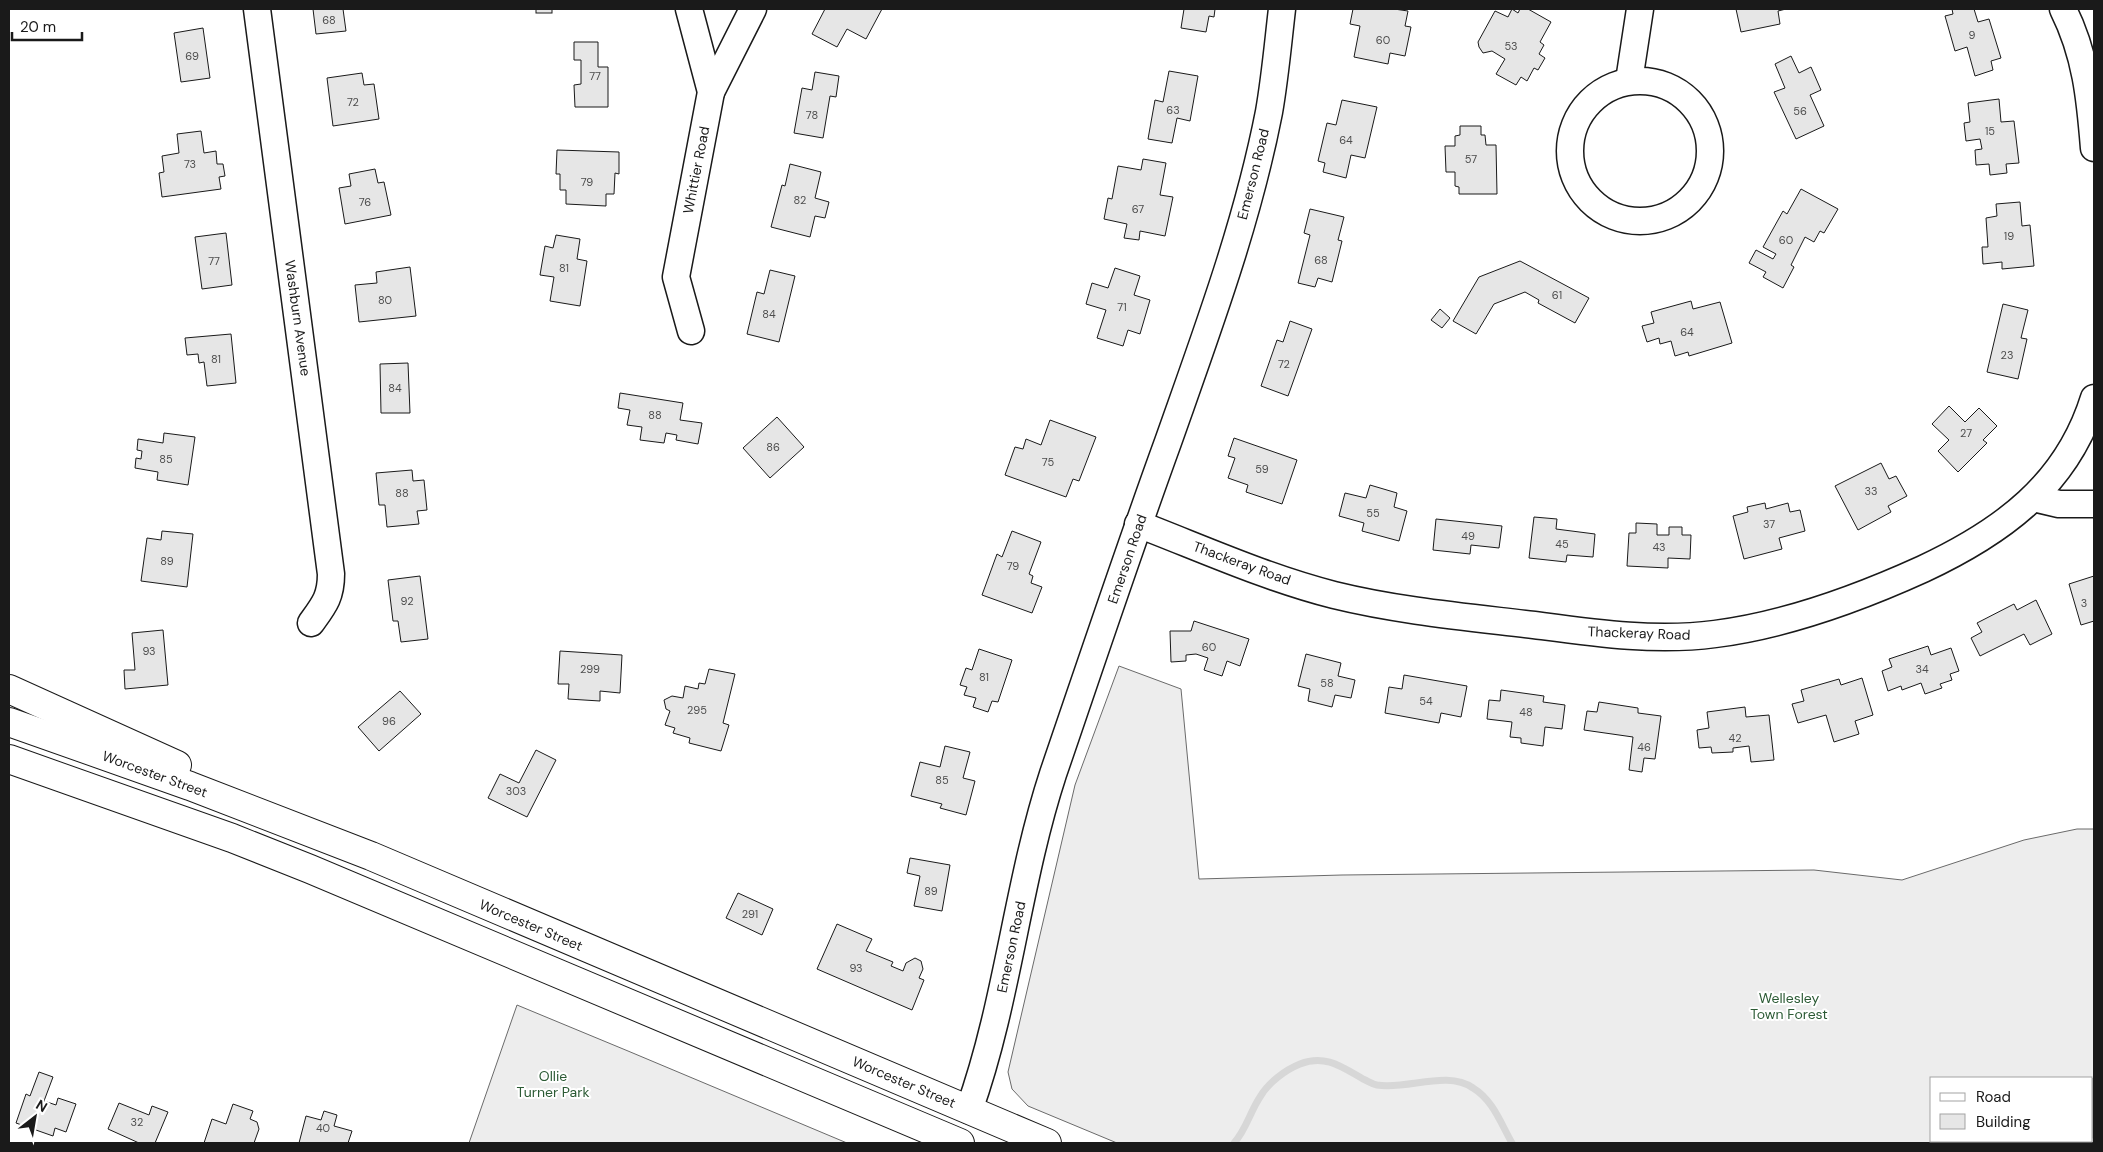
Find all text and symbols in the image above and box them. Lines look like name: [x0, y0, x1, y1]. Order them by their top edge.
scale bar: [12, 10, 82, 42]
house number: 68: [322, 13, 336, 27]
text: 20 m: [20, 17, 56, 37]
house number: 9: [1969, 28, 1976, 42]
house number: 60: [1376, 33, 1390, 47]
house number: 53: [1504, 39, 1518, 53]
house number: 69: [185, 49, 199, 63]
house number: 77: [589, 69, 601, 83]
house number: 72: [347, 95, 359, 109]
house number: 63: [1166, 103, 1180, 117]
house number: 56: [1793, 104, 1807, 118]
house number: 78: [806, 108, 818, 122]
house number: 15: [1985, 124, 1995, 138]
street label: Whittier Road: [679, 125, 713, 215]
street label: Emerson Road: [1233, 127, 1273, 221]
house number: 64: [1339, 133, 1353, 147]
house number: 57: [1465, 152, 1477, 166]
house number: 73: [184, 157, 196, 171]
house number: 79: [581, 175, 593, 189]
house number: 82: [794, 193, 806, 207]
house number: 76: [359, 195, 371, 209]
house number: 67: [1132, 202, 1144, 216]
house number: 19: [2004, 229, 2014, 243]
house number: 60: [1779, 233, 1793, 247]
house number: 68: [1314, 253, 1328, 267]
house number: 77: [208, 254, 220, 268]
street label: Washburn Avenue: [281, 259, 315, 377]
house number: 81: [559, 261, 569, 275]
house number: 61: [1552, 288, 1562, 302]
house number: 80: [378, 293, 392, 307]
house number: 71: [1117, 300, 1127, 314]
house number: 84: [762, 307, 776, 321]
house number: 64: [1680, 325, 1694, 339]
house number: 23: [2001, 348, 2013, 362]
house number: 81: [211, 352, 221, 366]
house number: 72: [1278, 357, 1290, 371]
house number: 84: [388, 381, 402, 395]
house number: 88: [648, 408, 662, 422]
house number: 27: [1960, 426, 1972, 440]
house number: 86: [766, 440, 780, 454]
house number: 85: [159, 452, 173, 466]
house number: 75: [1042, 455, 1054, 469]
house number: 59: [1255, 462, 1269, 476]
house number: 33: [1864, 484, 1878, 498]
house number: 88: [395, 486, 409, 500]
house number: 55: [1366, 506, 1380, 520]
street label: Emerson Road: [1103, 512, 1151, 606]
house number: 37: [1763, 517, 1775, 531]
house number: 49: [1461, 529, 1475, 543]
street label: Thackeray Road: [1191, 537, 1293, 589]
house number: 45: [1555, 537, 1569, 551]
house number: 43: [1652, 540, 1666, 554]
house number: 89: [160, 554, 174, 568]
house number: 79: [1007, 559, 1019, 573]
house number: 92: [400, 594, 414, 608]
house number: 3: [2081, 596, 2087, 610]
street label: Thackeray Road: [1587, 622, 1691, 644]
house number: 60: [1202, 640, 1216, 654]
house number: 93: [142, 644, 156, 658]
house number: 299: [580, 662, 600, 676]
house number: 34: [1915, 662, 1929, 676]
house number: 81: [979, 670, 989, 684]
house number: 58: [1320, 676, 1334, 690]
house number: 54: [1419, 694, 1433, 708]
house number: 295: [687, 703, 707, 717]
house number: 48: [1519, 705, 1533, 719]
house number: 96: [382, 714, 396, 728]
house number: 42: [1728, 731, 1742, 745]
house number: 46: [1637, 740, 1651, 754]
street label: Worcester Street: [100, 747, 210, 801]
house number: 85: [935, 773, 949, 787]
house number: 303: [506, 784, 526, 798]
house number: 89: [924, 884, 938, 898]
street label: Worcester Street: [477, 895, 585, 955]
street label: Emerson Road: [993, 900, 1029, 994]
house number: 291: [742, 907, 758, 921]
house number: 93: [849, 961, 863, 975]
park label: Wellesley Town Forest: [1750, 989, 1828, 1023]
street label: Worcester Street: [850, 1052, 958, 1112]
park label: Ollie Turner Park: [517, 1067, 589, 1101]
legend: [1930, 1077, 2093, 1142]
text: Road: [1976, 1087, 2011, 1107]
north arrow: [10, 1092, 60, 1142]
text: N: [33, 1096, 51, 1116]
text: Building: [1976, 1112, 2031, 1132]
house number: 32: [131, 1115, 143, 1129]
house number: 40: [316, 1121, 330, 1135]

